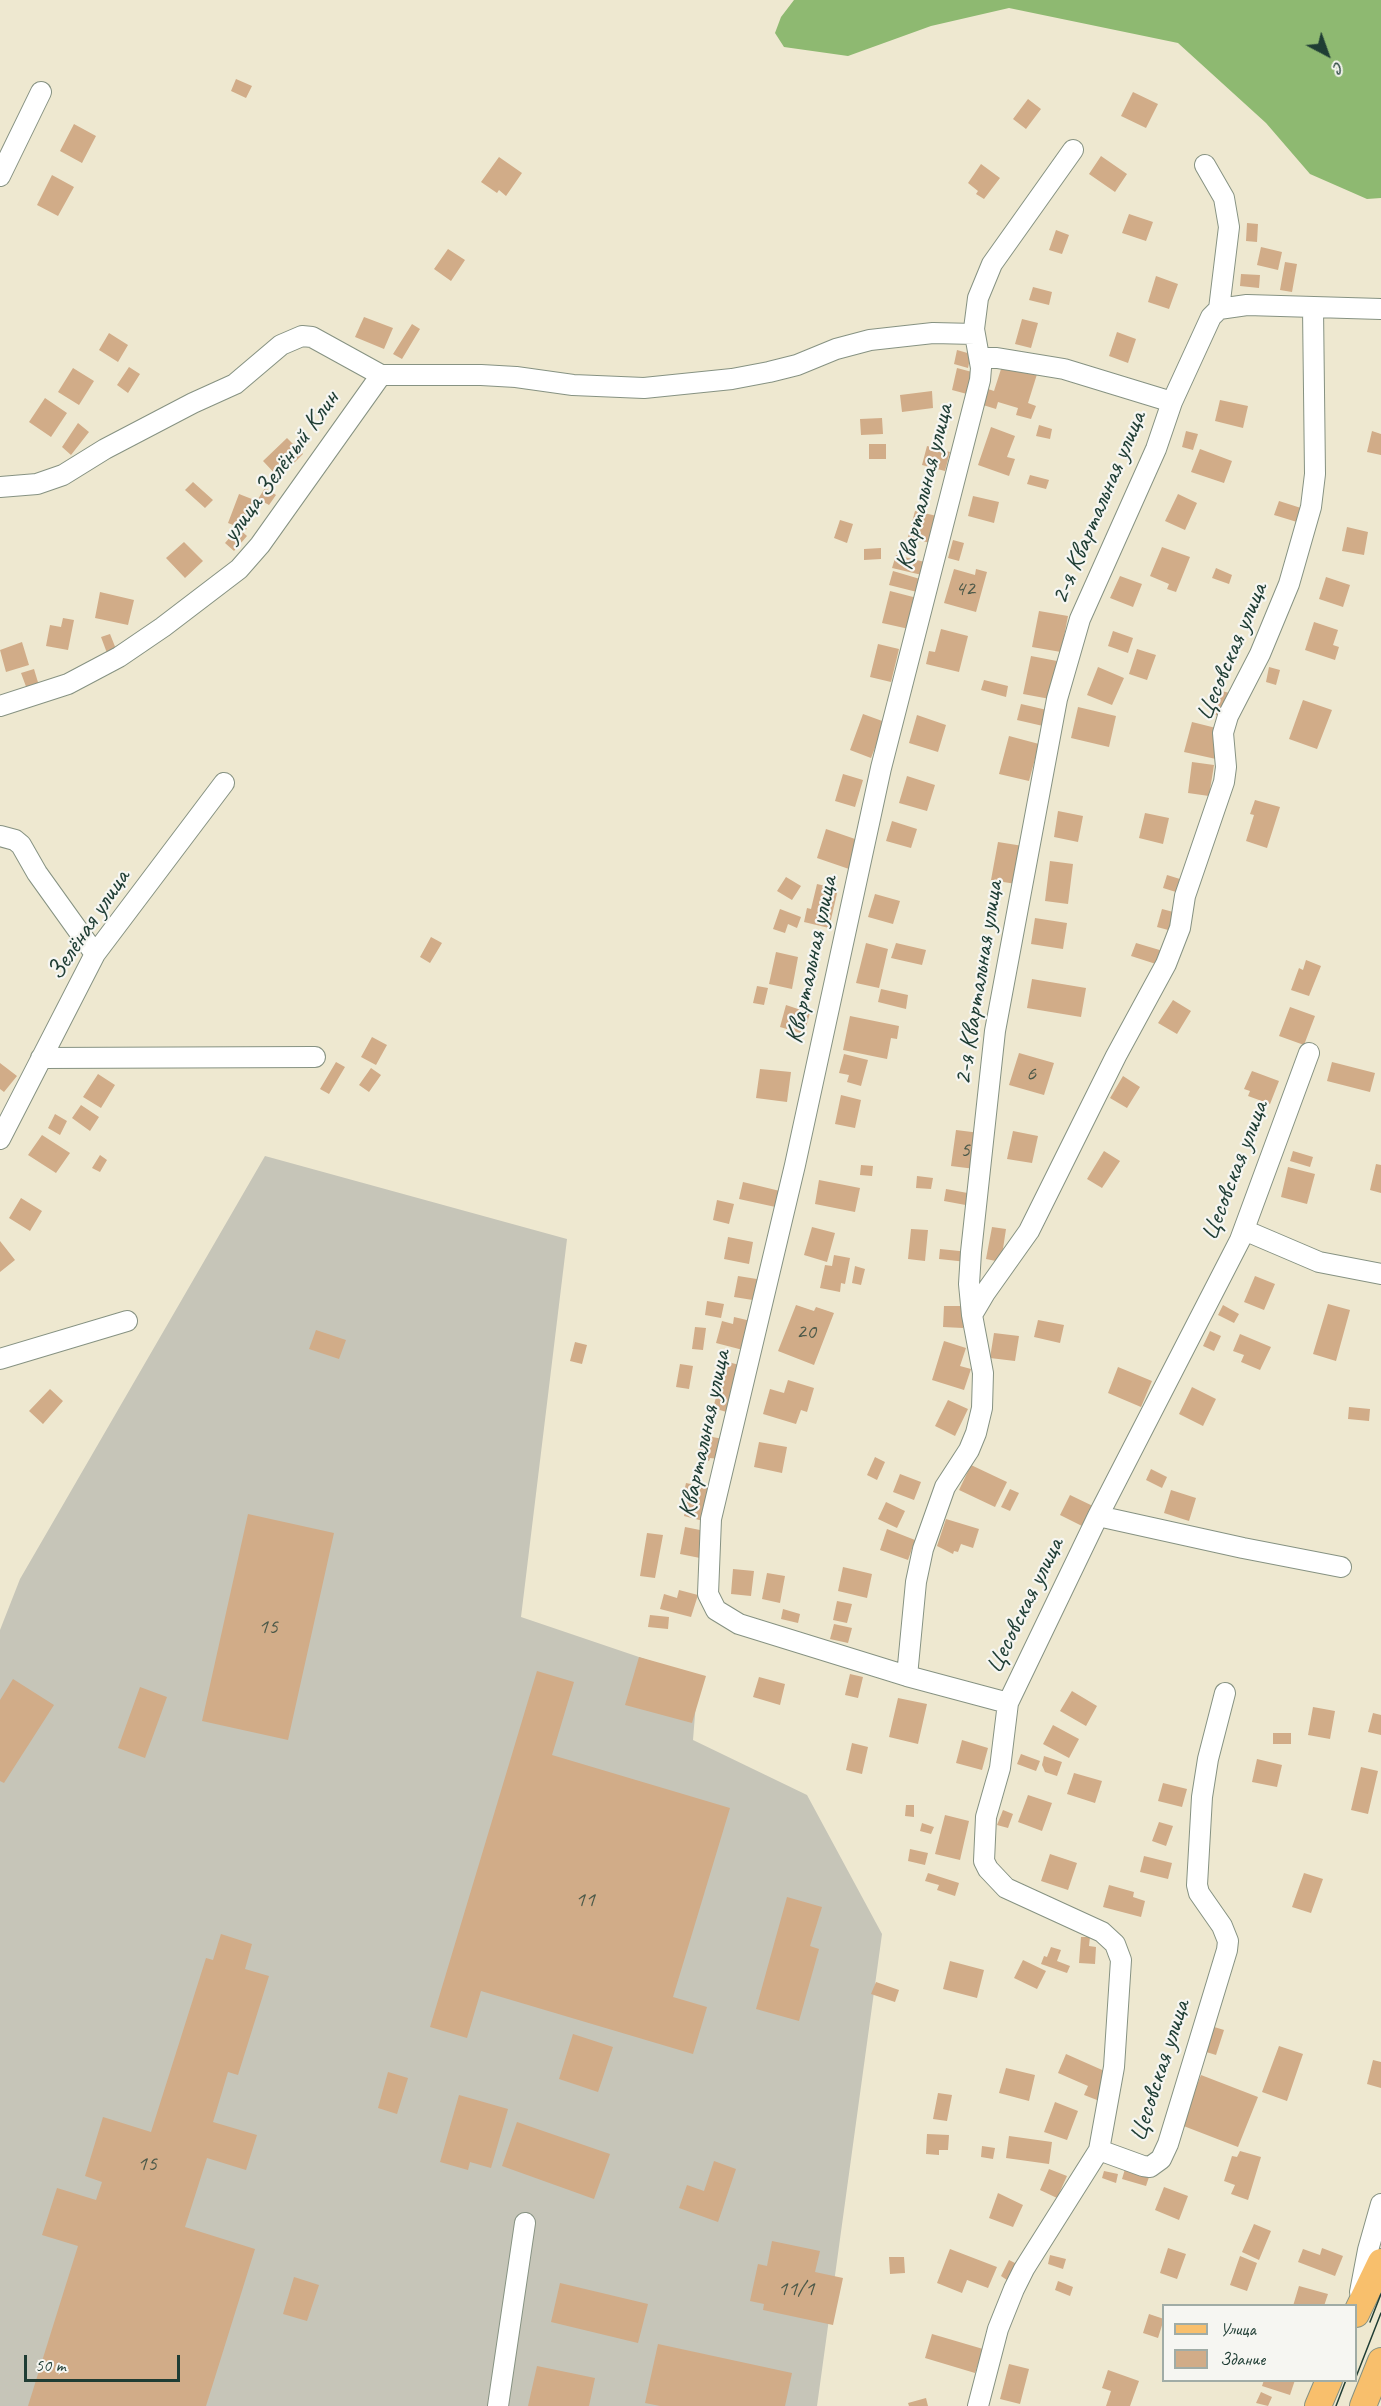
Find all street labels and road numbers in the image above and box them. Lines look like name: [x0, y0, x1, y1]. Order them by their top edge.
street label: улица Зелёный Клин: [215, 385, 347, 549]
street label: Квартальная улица: [889, 401, 961, 573]
street label: 2-я Квартальная улица: [1044, 407, 1154, 609]
street label: Цесовская улица: [1189, 578, 1275, 726]
street label: Зелёная улица: [41, 864, 137, 986]
street label: Квартальная улица: [779, 873, 845, 1047]
street label: 2-я Квартальная улица: [947, 879, 1011, 1087]
street label: Цесовская улица: [1194, 1097, 1276, 1245]
street label: Квартальная улица: [672, 1347, 738, 1521]
street label: Цесовская улица: [979, 1533, 1071, 1679]
street label: Цесовская улица: [1122, 1996, 1198, 2146]

